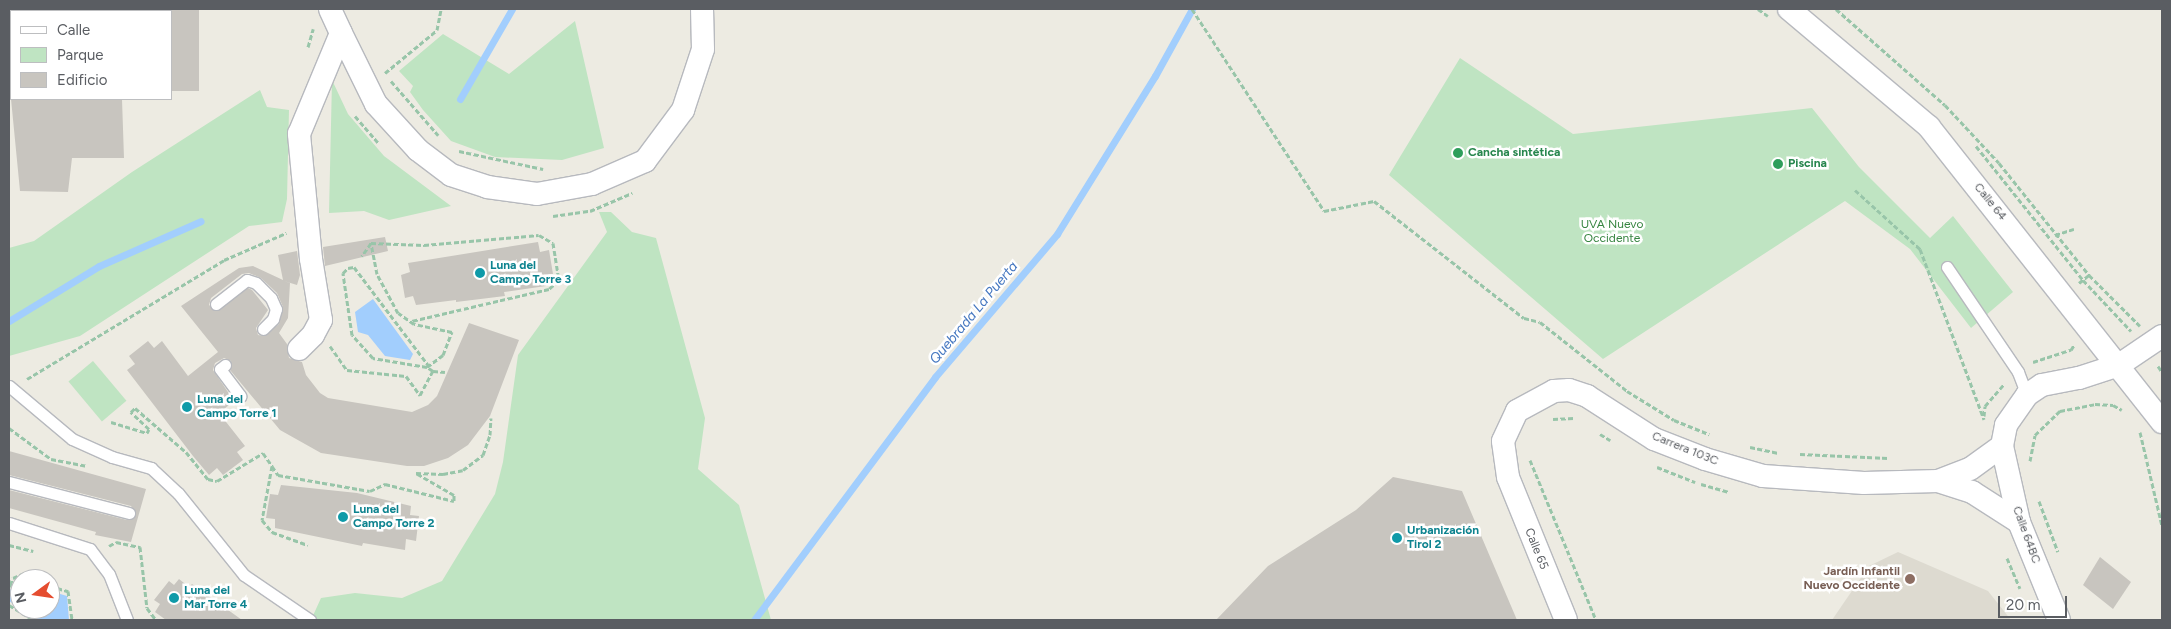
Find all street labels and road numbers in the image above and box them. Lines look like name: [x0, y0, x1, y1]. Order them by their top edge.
street label: Calle 64: [1971, 180, 2009, 224]
street label: Carrera 103C: [1650, 429, 1720, 469]
street label: Calle 64BC: [2009, 504, 2043, 566]
street label: Calle 65: [1521, 526, 1551, 572]

